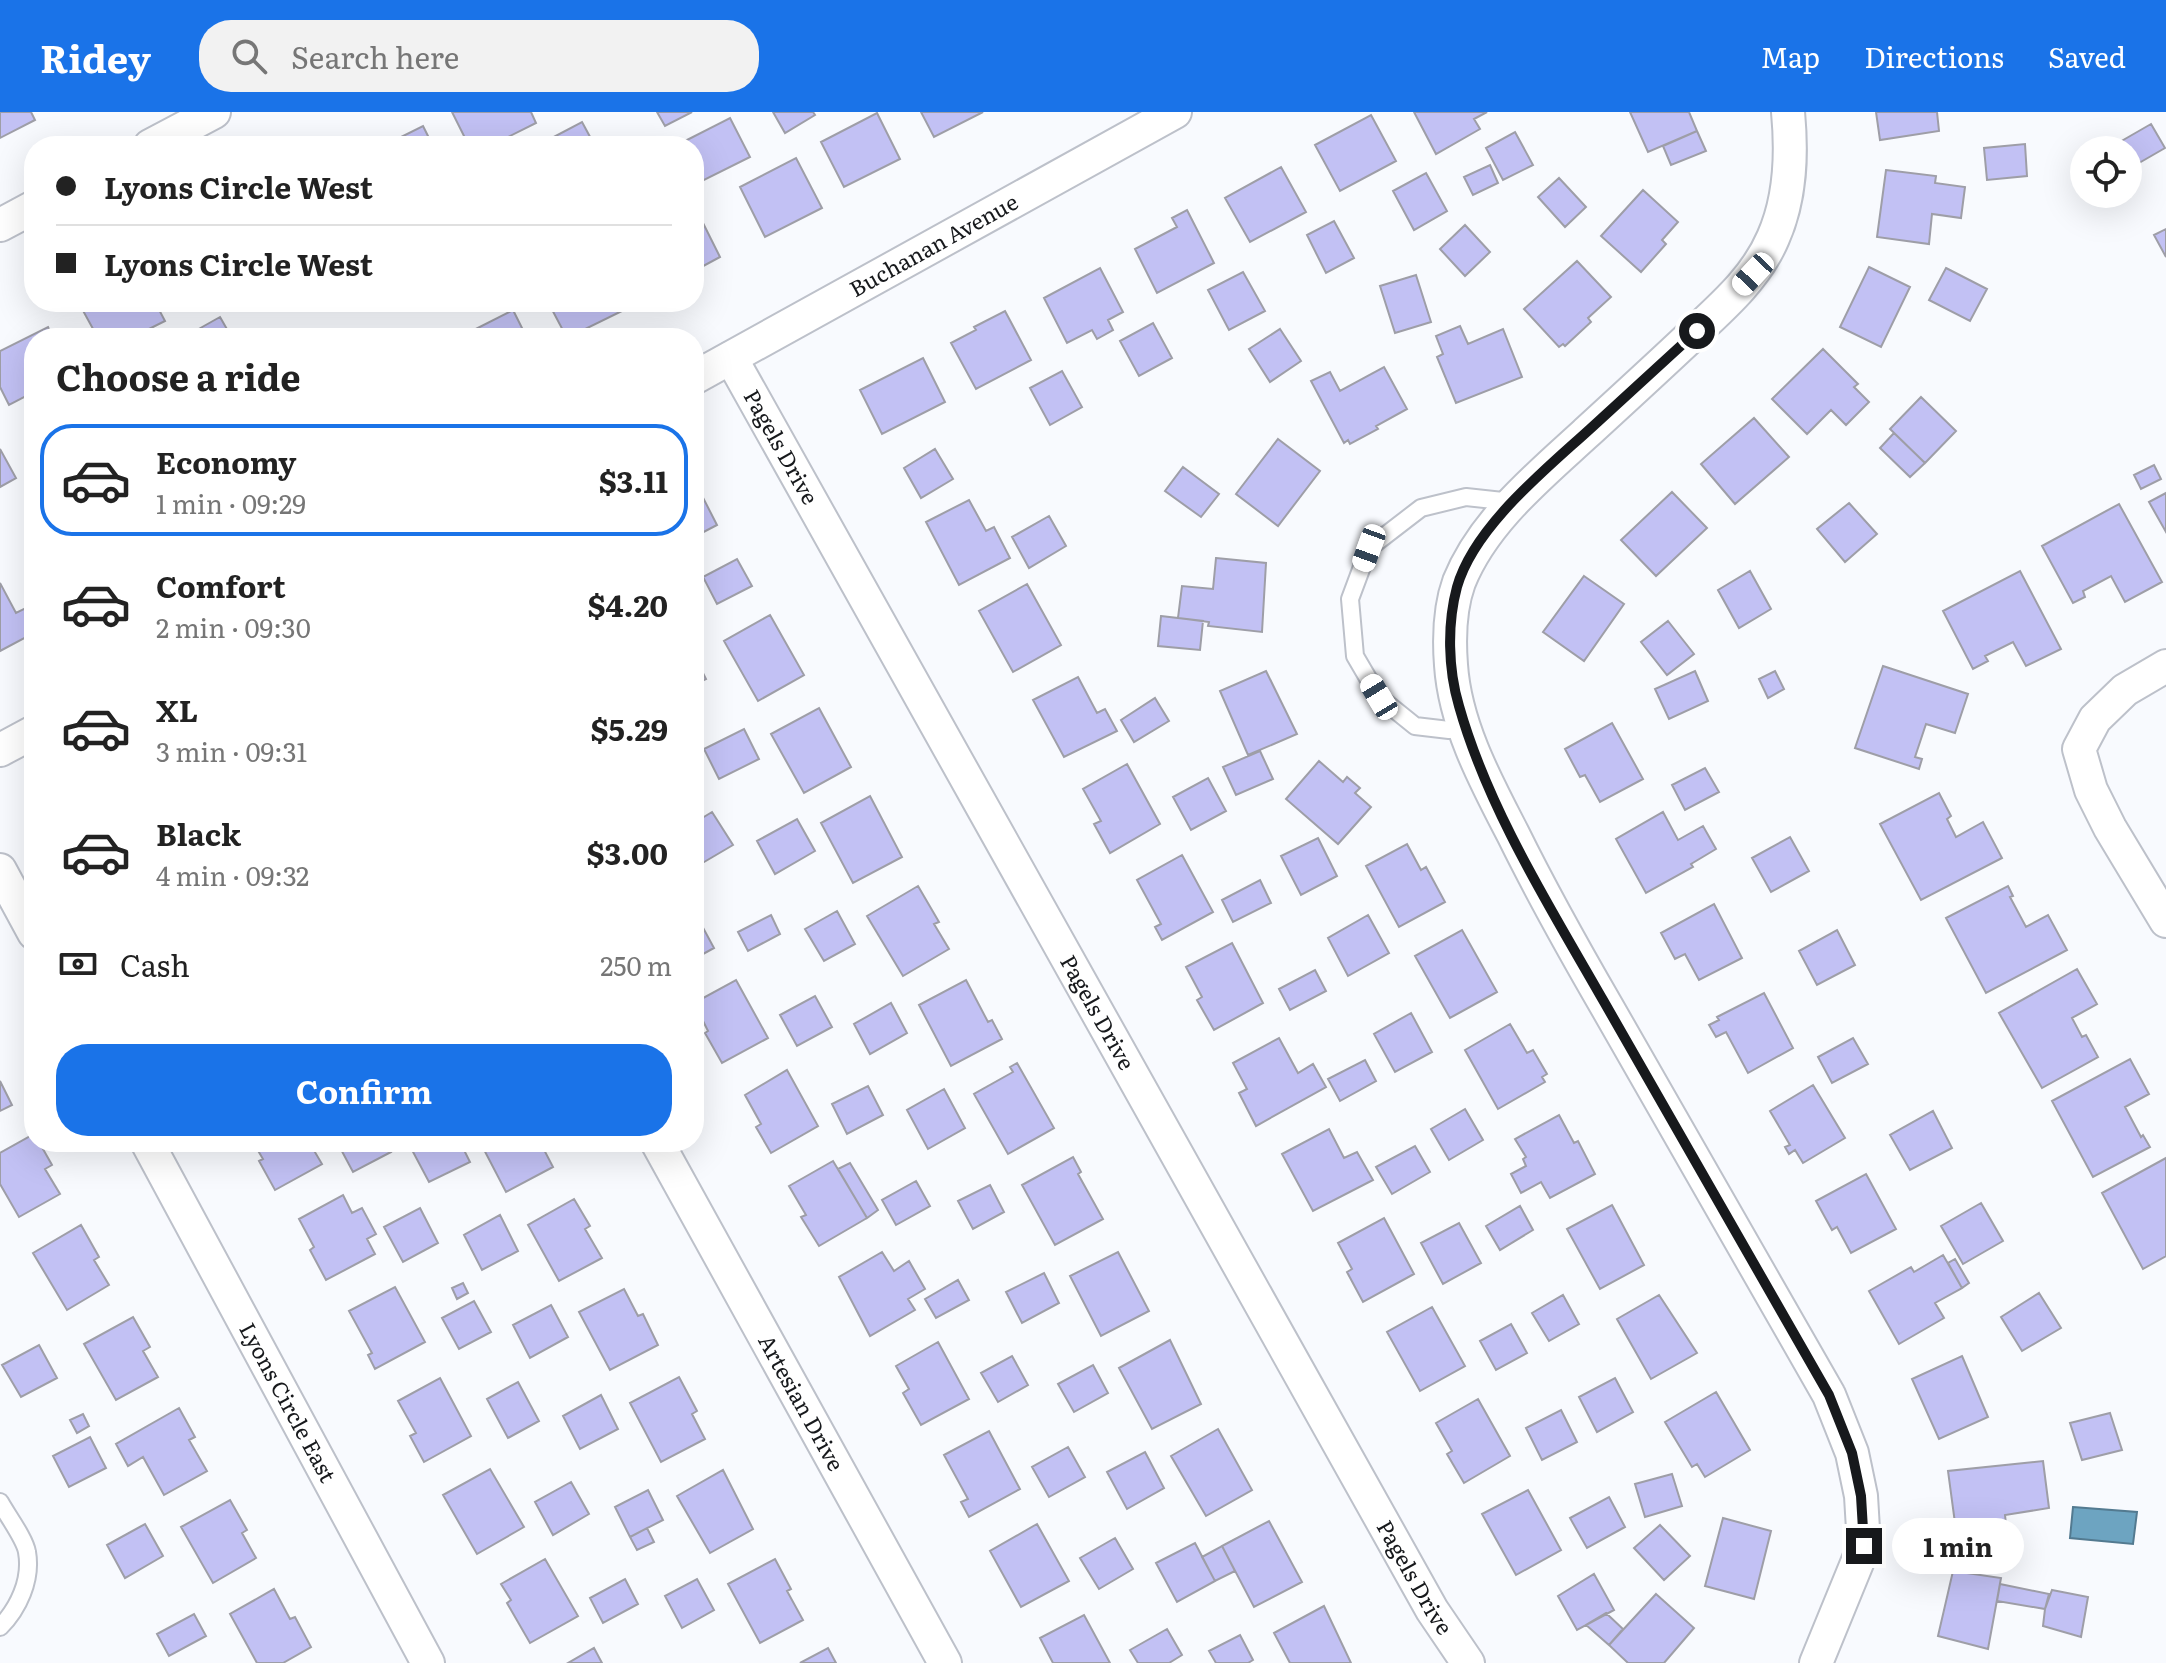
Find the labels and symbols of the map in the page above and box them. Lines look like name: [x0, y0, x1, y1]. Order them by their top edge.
street label: Buchanan Avenue: [843, 184, 1023, 304]
car: [1728, 248, 1778, 300]
route start: [1679, 313, 1715, 349]
street label: Pagels Drive: [737, 383, 828, 510]
car: [1350, 521, 1388, 575]
car: [1356, 670, 1402, 724]
street label: Pagels Drive: [1053, 948, 1144, 1075]
street label: Lyons Circle East: [232, 1316, 345, 1488]
street label: Artesian Drive: [751, 1328, 854, 1476]
street label: Pagels Drive: [1370, 1513, 1462, 1641]
callout: 1 min: [1892, 1518, 2024, 1574]
route end: [1846, 1528, 1882, 1564]

